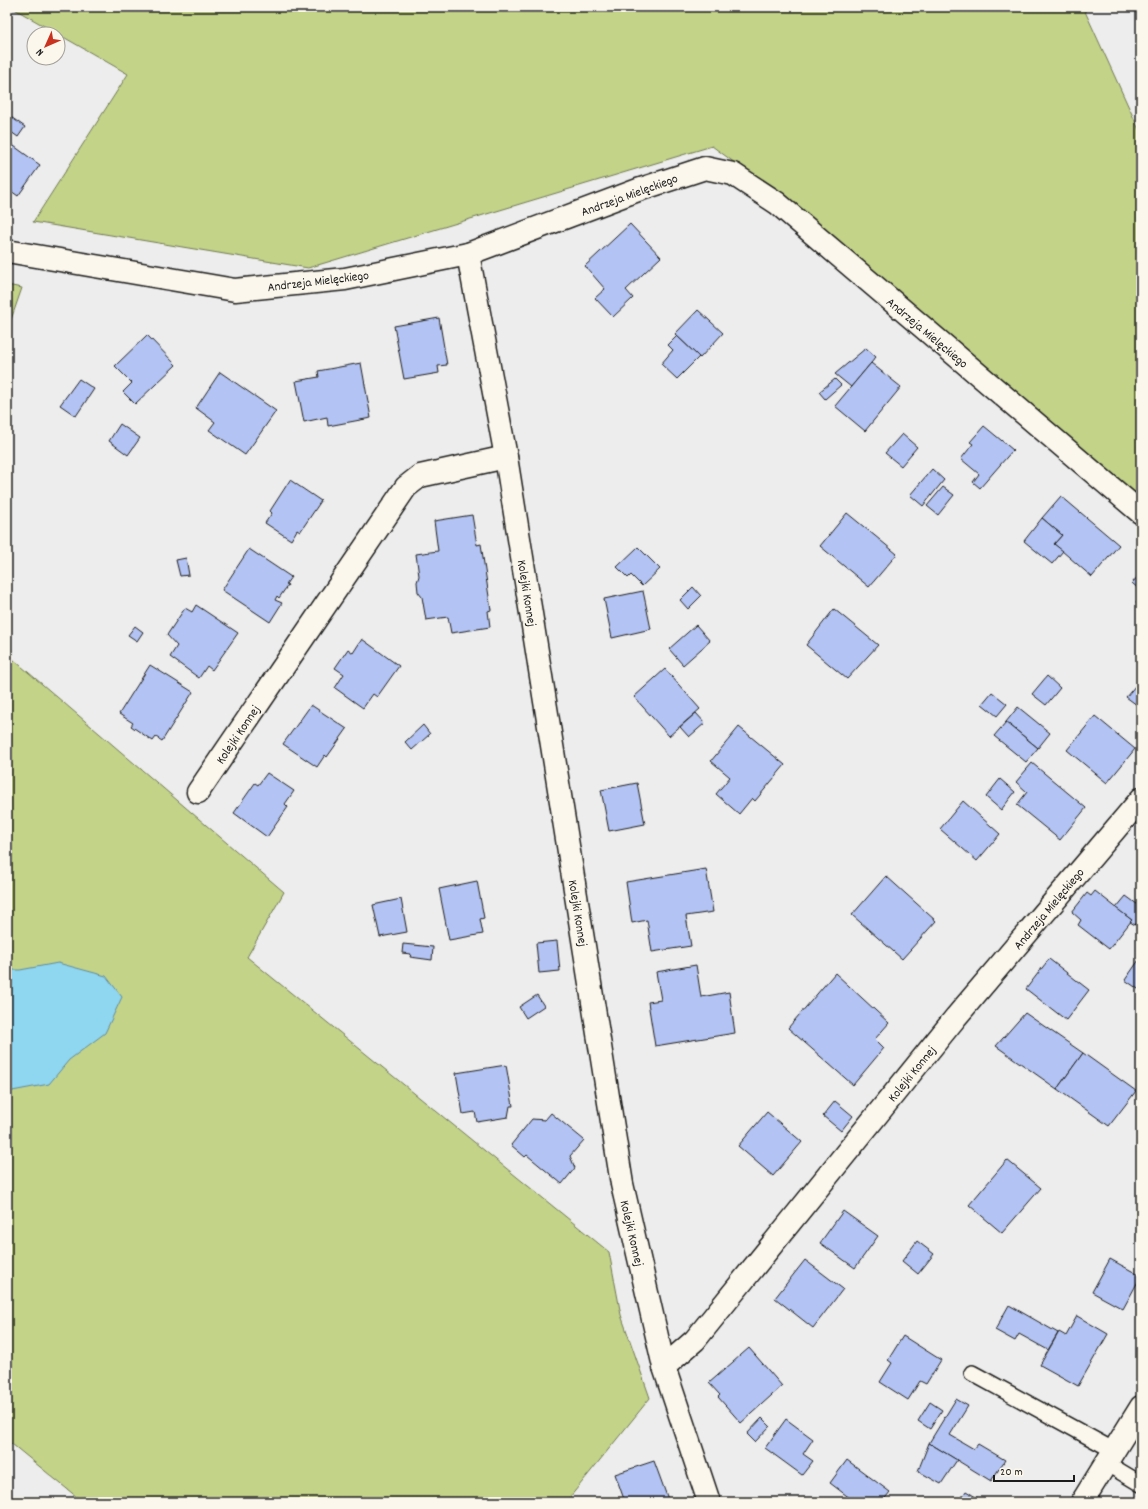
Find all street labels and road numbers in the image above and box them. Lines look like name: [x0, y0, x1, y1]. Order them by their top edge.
street label: Andrzeja Mielęckiego: [579, 170, 681, 223]
street label: Andrzeja Mielęckiego: [267, 267, 370, 298]
street label: Andrzeja Mielęckiego: [881, 294, 972, 374]
street label: Kolejki Konnej: [511, 559, 540, 628]
street label: Kolejki Konnej: [212, 702, 266, 769]
street label: Andrzeja Mielęckiego: [1010, 864, 1090, 955]
street label: Kolejki Konnej: [562, 879, 591, 948]
street label: Kolejki Konnej: [884, 1042, 942, 1107]
street label: Kolejki Konnej: [614, 1198, 647, 1269]

